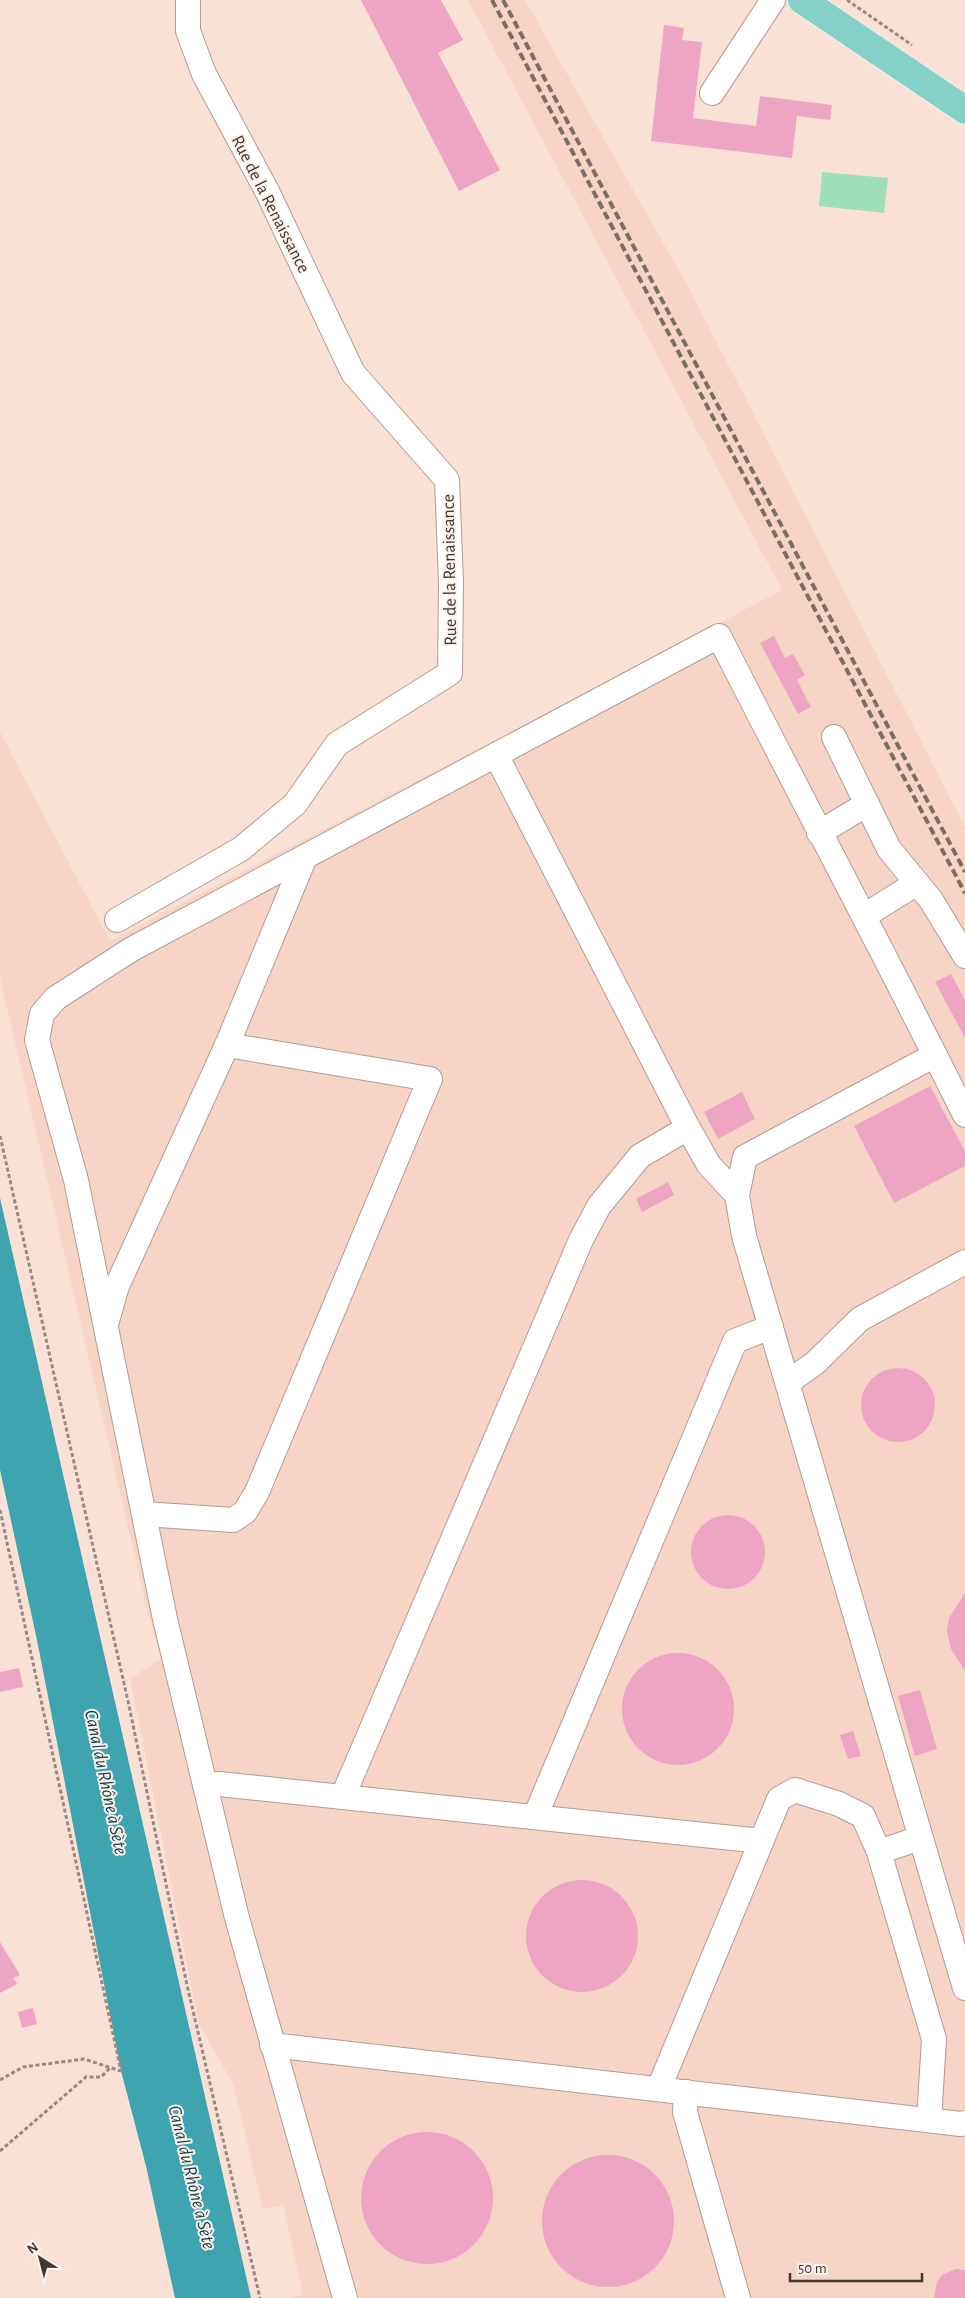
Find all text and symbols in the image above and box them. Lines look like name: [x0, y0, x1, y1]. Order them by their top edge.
street label: Rue de la Renaissance: [228, 133, 313, 276]
street label: Rue de la Renaissance: [440, 494, 460, 646]
water label: Canal du Rhône à Sète: [81, 1708, 130, 1856]
water label: Canal du Rhône à Sète: [164, 2104, 219, 2251]
north arrow: [15, 2233, 65, 2283]
text: N: [25, 2240, 41, 2257]
scale bar: [790, 2250, 922, 2282]
text: 50 m: [798, 2261, 827, 2276]

